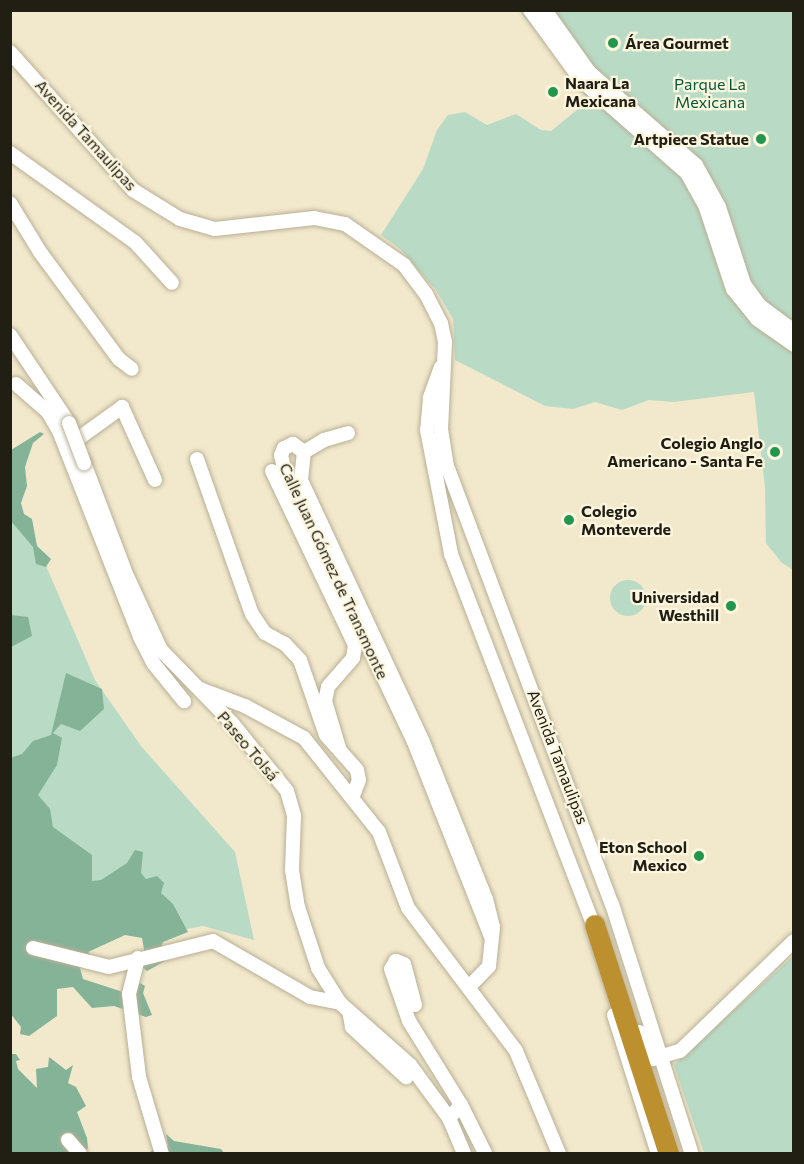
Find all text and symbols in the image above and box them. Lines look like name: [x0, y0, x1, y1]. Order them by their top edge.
place label: Área Gourmet: [625, 33, 729, 53]
marker: Área Gourmet: [606, 36, 620, 50]
place label: Naara La Mexicana: [565, 73, 636, 111]
park label: Parque La Mexicana: [674, 74, 746, 112]
street label: Avenida Tamaulipas: [31, 76, 141, 194]
marker: Naara La Mexicana: [546, 85, 560, 99]
place label: Artpiece Statue: [634, 129, 749, 149]
marker: Artpiece Statue: [754, 132, 768, 146]
place label: Colegio Anglo Americano - Santa Fe: [607, 433, 763, 471]
marker: Colegio Anglo Americano - Santa Fe: [768, 445, 782, 459]
street label: Calle Juan Gómez de Transmonte: [275, 460, 393, 682]
place label: Colegio Monteverde: [581, 501, 671, 539]
marker: Colegio Monteverde: [562, 513, 576, 527]
place label: Universidad Westhill: [631, 587, 719, 625]
marker: Universidad Westhill: [724, 599, 738, 613]
street label: Avenida Tamaulipas: [523, 687, 593, 827]
street label: Paseo Tolsá: [213, 707, 283, 785]
place label: Eton School Mexico: [599, 837, 687, 875]
marker: Eton School Mexico: [692, 849, 706, 863]

